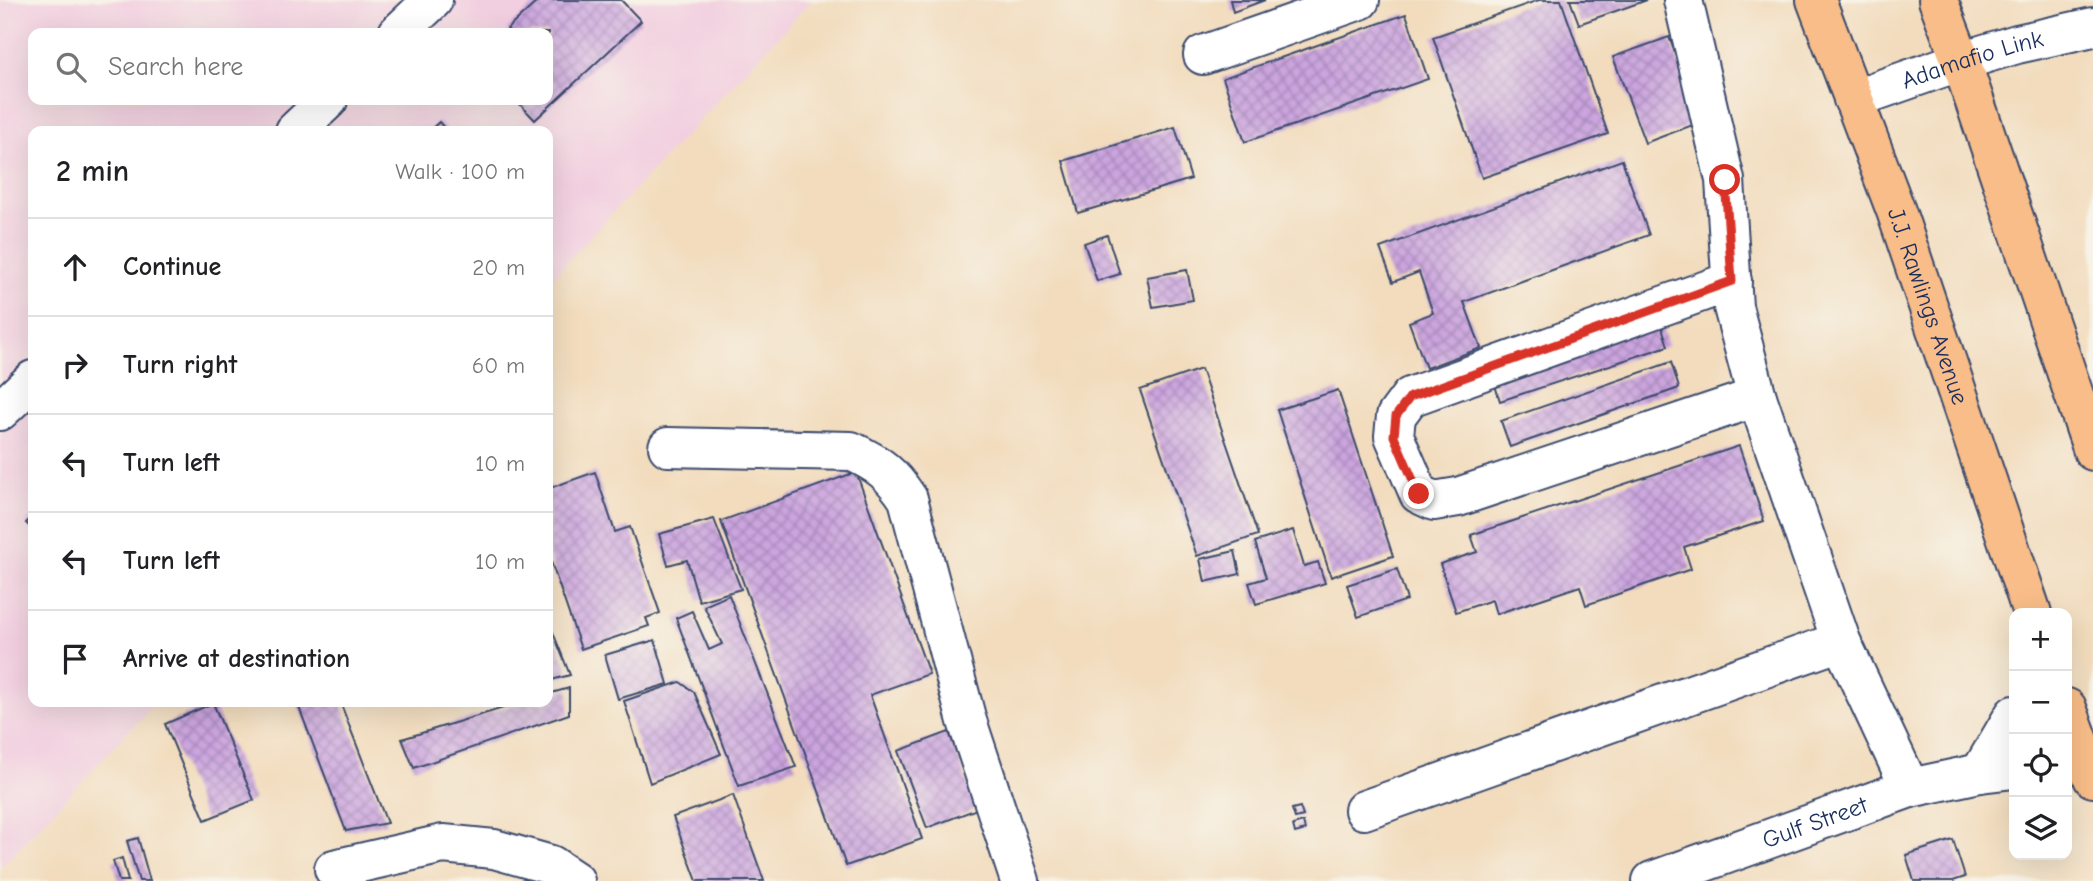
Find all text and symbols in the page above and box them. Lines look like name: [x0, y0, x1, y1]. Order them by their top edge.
street label: Adamafio Link: [1898, 25, 2046, 95]
search box: [28, 28, 553, 105]
icon: search: [52, 48, 90, 86]
text: Search here: [108, 52, 243, 82]
text: 2 min: [56, 154, 129, 189]
text: Walk · 100 m: [395, 158, 525, 185]
route start: [1709, 164, 1740, 195]
street label: J.J. Rawlings Avenue: [1882, 204, 1974, 408]
icon: ahead: [56, 248, 94, 286]
text: Continue: [123, 252, 221, 282]
text: 20 m: [472, 254, 525, 281]
icon: right: [56, 346, 94, 384]
text: Turn right: [123, 350, 237, 380]
text: 60 m: [472, 352, 525, 379]
icon: left: [56, 444, 94, 482]
text: Turn left: [123, 448, 220, 478]
text: 10 m: [475, 450, 525, 477]
route end: [1403, 478, 1434, 509]
icon: left: [56, 542, 94, 580]
text: Turn left: [123, 546, 220, 576]
text: 10 m: [475, 548, 525, 575]
map controls: [2009, 608, 2072, 860]
button: +: [2009, 608, 2072, 671]
icon: arrive: [56, 640, 94, 678]
text: Arrive at destination: [123, 644, 350, 674]
button: −: [2009, 671, 2072, 734]
button: locate: [2009, 734, 2072, 797]
street label: Gulf Street: [1758, 790, 1872, 854]
button: layers: [2009, 797, 2072, 860]

